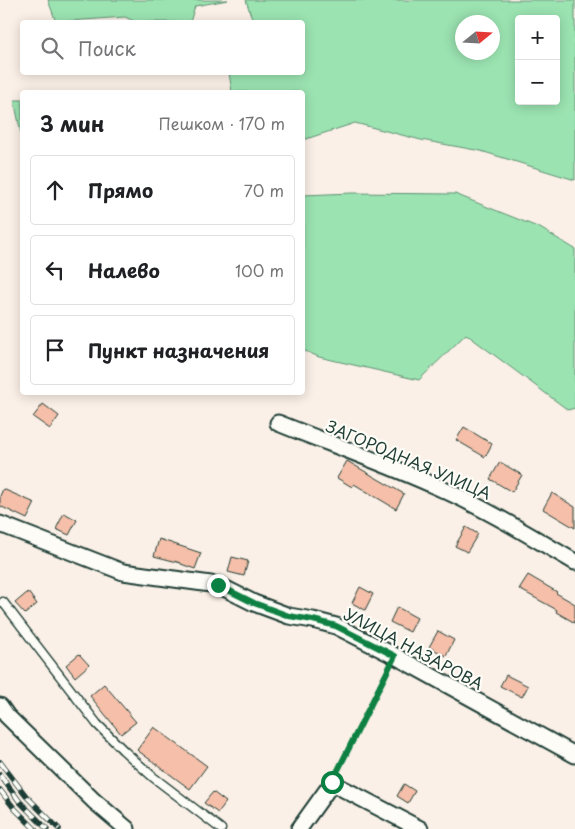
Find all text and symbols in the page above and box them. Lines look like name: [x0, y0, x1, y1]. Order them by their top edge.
north arrow: [455, 15, 500, 60]
map controls: [515, 15, 560, 105]
button: +: [515, 15, 560, 60]
search box: [20, 20, 305, 75]
icon: search: [38, 34, 66, 62]
text: Поиск: [78, 34, 136, 62]
button: −: [515, 60, 560, 105]
text: 3 мин: [40, 107, 104, 139]
text: Пешком · 170 m: [158, 111, 285, 135]
icon: ahead: [41, 176, 69, 204]
text: Прямо: [88, 176, 153, 204]
text: 70 m: [244, 178, 284, 202]
icon: left: [41, 256, 69, 284]
text: Налево: [88, 256, 160, 284]
text: 100 m: [235, 258, 284, 282]
icon: arrive: [41, 336, 69, 364]
text: Пункт назначения: [88, 336, 269, 364]
street label: ЗАГОРОДНАЯ УЛИЦА: [323, 413, 495, 505]
route end: [207, 574, 230, 597]
street label: УЛИЦА НАЗАРОВА: [340, 601, 488, 695]
route start: [321, 771, 344, 794]

